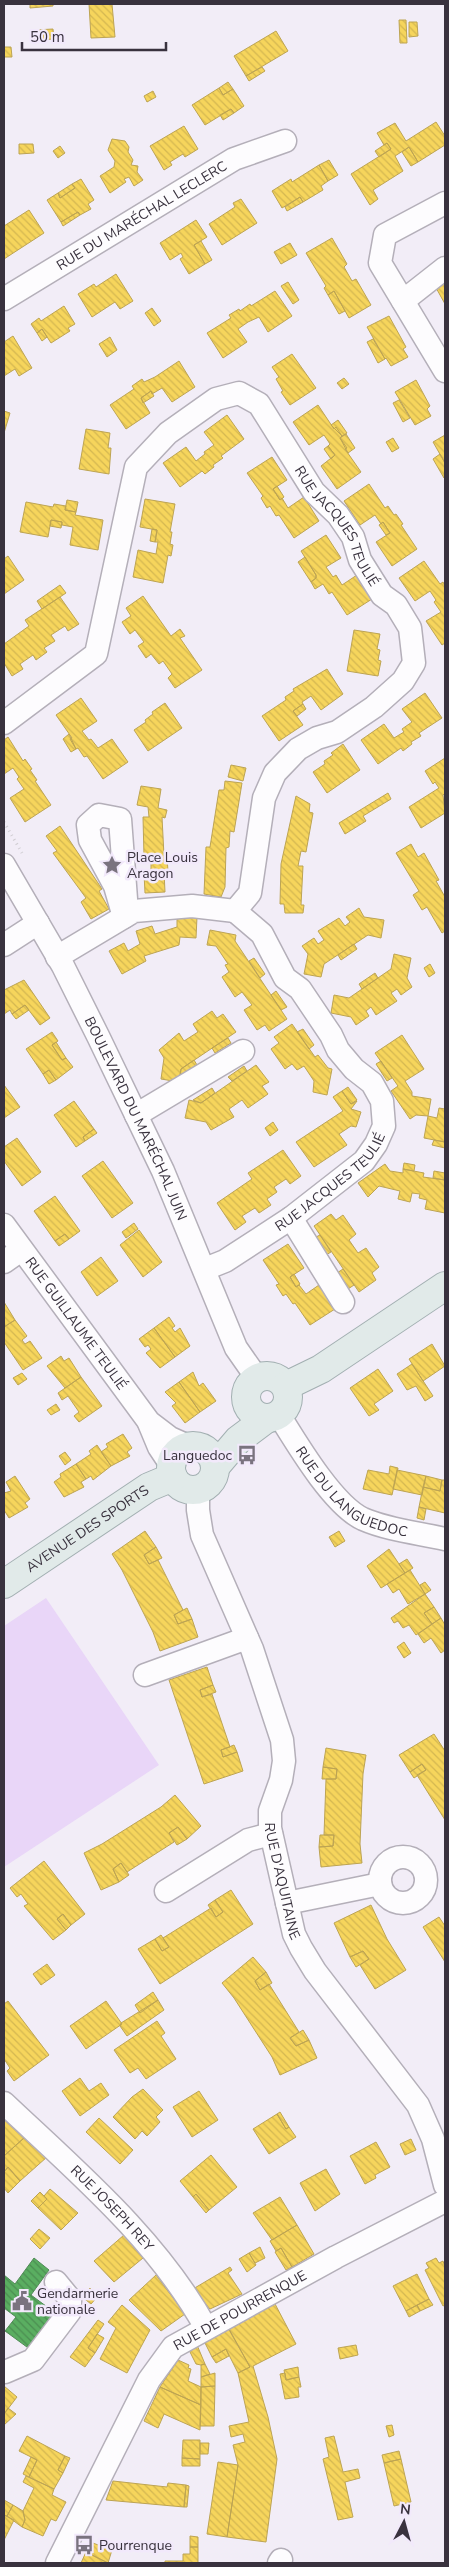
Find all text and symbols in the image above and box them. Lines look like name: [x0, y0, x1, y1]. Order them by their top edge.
scale bar: [22, 20, 166, 52]
text: 50 m: [30, 27, 65, 47]
street label: RUE DU MARÉCHAL LECLERC: [53, 156, 230, 274]
street label: RUE JACQUES TEULIÉ: [290, 462, 384, 590]
place label: Place Louis Aragon: [127, 848, 198, 883]
place icon: Place Louis Aragon: [101, 854, 123, 876]
street label: BOULEVARD DU MARÉCHAL JUIN: [80, 1013, 192, 1223]
street label: RUE JACQUES TEULIÉ: [271, 1130, 389, 1236]
street label: RUE GUILLAUME TEULIÉ: [21, 1253, 132, 1394]
street label: RUE DU LANGUEDOC: [292, 1442, 409, 1541]
bus stop icon: Languedoc: [236, 1444, 258, 1466]
place label: Languedoc: [163, 1446, 233, 1465]
street label: AVENUE DES SPORTS: [22, 1480, 153, 1576]
street label: RUE D'AQUITAINE: [261, 1823, 305, 1943]
street label: RUE JOSEPH REY: [67, 2161, 159, 2256]
street label: RUE DE POURRENQUE: [170, 2266, 310, 2355]
place label: Gendarmerie nationale: [37, 2284, 118, 2319]
public building icon: Gendarmerie nationale: [11, 2290, 33, 2312]
north arrow: [379, 2497, 429, 2547]
text: N: [399, 2500, 412, 2520]
bus stop icon: Pourrenque: [73, 2534, 95, 2556]
place label: Pourrenque: [99, 2536, 172, 2555]

